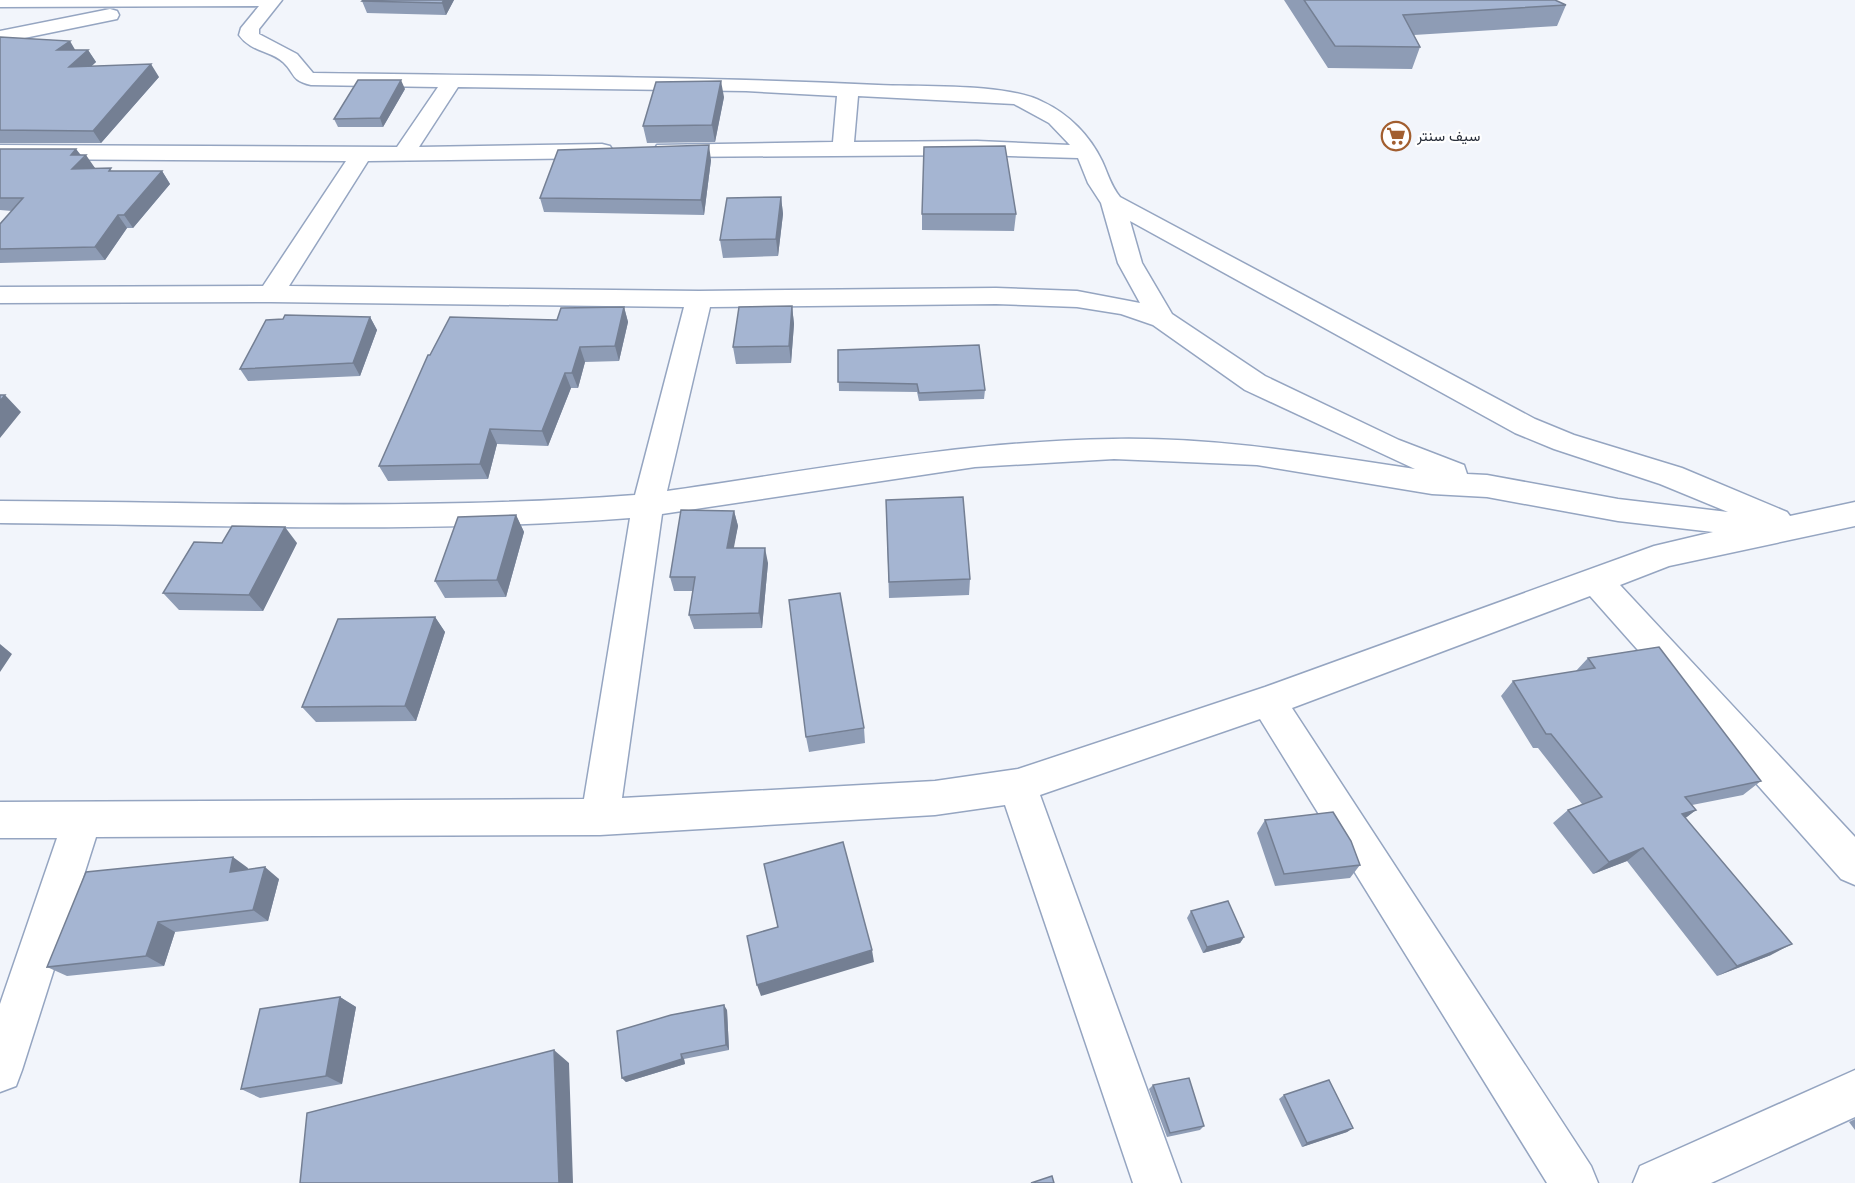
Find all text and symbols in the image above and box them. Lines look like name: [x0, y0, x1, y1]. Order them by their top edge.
supermarket icon: سيف سنتر: [1380, 120, 1412, 152]
place label: سيف سنتر: [1416, 127, 1480, 145]

